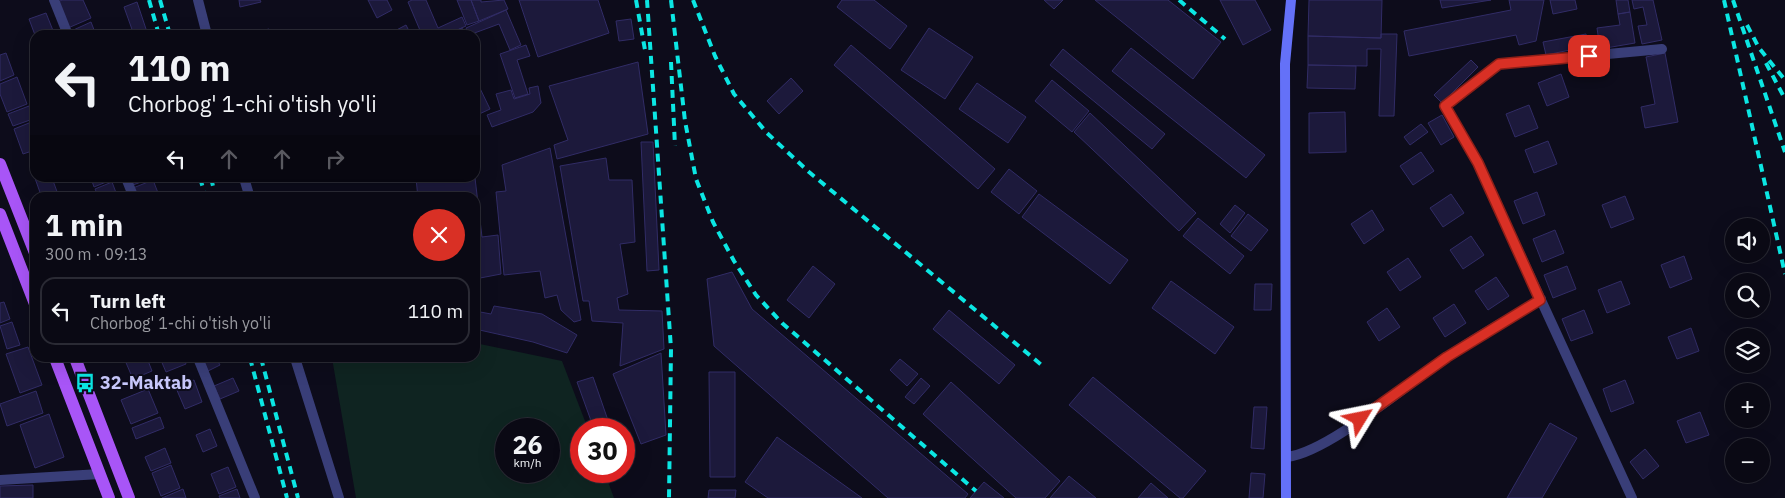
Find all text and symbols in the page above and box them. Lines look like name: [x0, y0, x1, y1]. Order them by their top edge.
pin: [1568, 35, 1610, 77]
icon: arrive: [1575, 42, 1603, 70]
text: 110 m: [128, 45, 231, 91]
icon: left: [45, 50, 110, 115]
text: Chorbog' 1-chi o'tish yo'li: [128, 89, 377, 118]
icon: left: [162, 145, 190, 173]
icon: ahead: [215, 145, 243, 173]
icon: ahead: [268, 145, 296, 173]
icon: right: [321, 145, 349, 173]
text: 1 min: [45, 205, 123, 244]
button: close: [413, 209, 465, 261]
map controls: [1725, 218, 1770, 483]
button: sound: [1725, 218, 1770, 263]
text: 300 m · 09:13: [45, 244, 147, 264]
button: search: [1725, 273, 1770, 318]
text: Turn left: [90, 289, 166, 313]
icon: left: [47, 297, 75, 325]
text: 110 m: [408, 299, 463, 323]
text: Chorbog' 1-chi o'tish yo'li: [90, 313, 271, 333]
button: layers: [1725, 328, 1770, 373]
place label: 32-Maktab: [100, 371, 192, 394]
bus stop icon: 32-Maktab: [74, 372, 96, 394]
button: +: [1725, 383, 1770, 428]
position arrow: [1333, 392, 1385, 444]
speed limit sign: 30: [570, 418, 635, 483]
text: 26: [512, 428, 543, 461]
button: −: [1725, 438, 1770, 483]
text: km/h: [513, 455, 542, 470]

